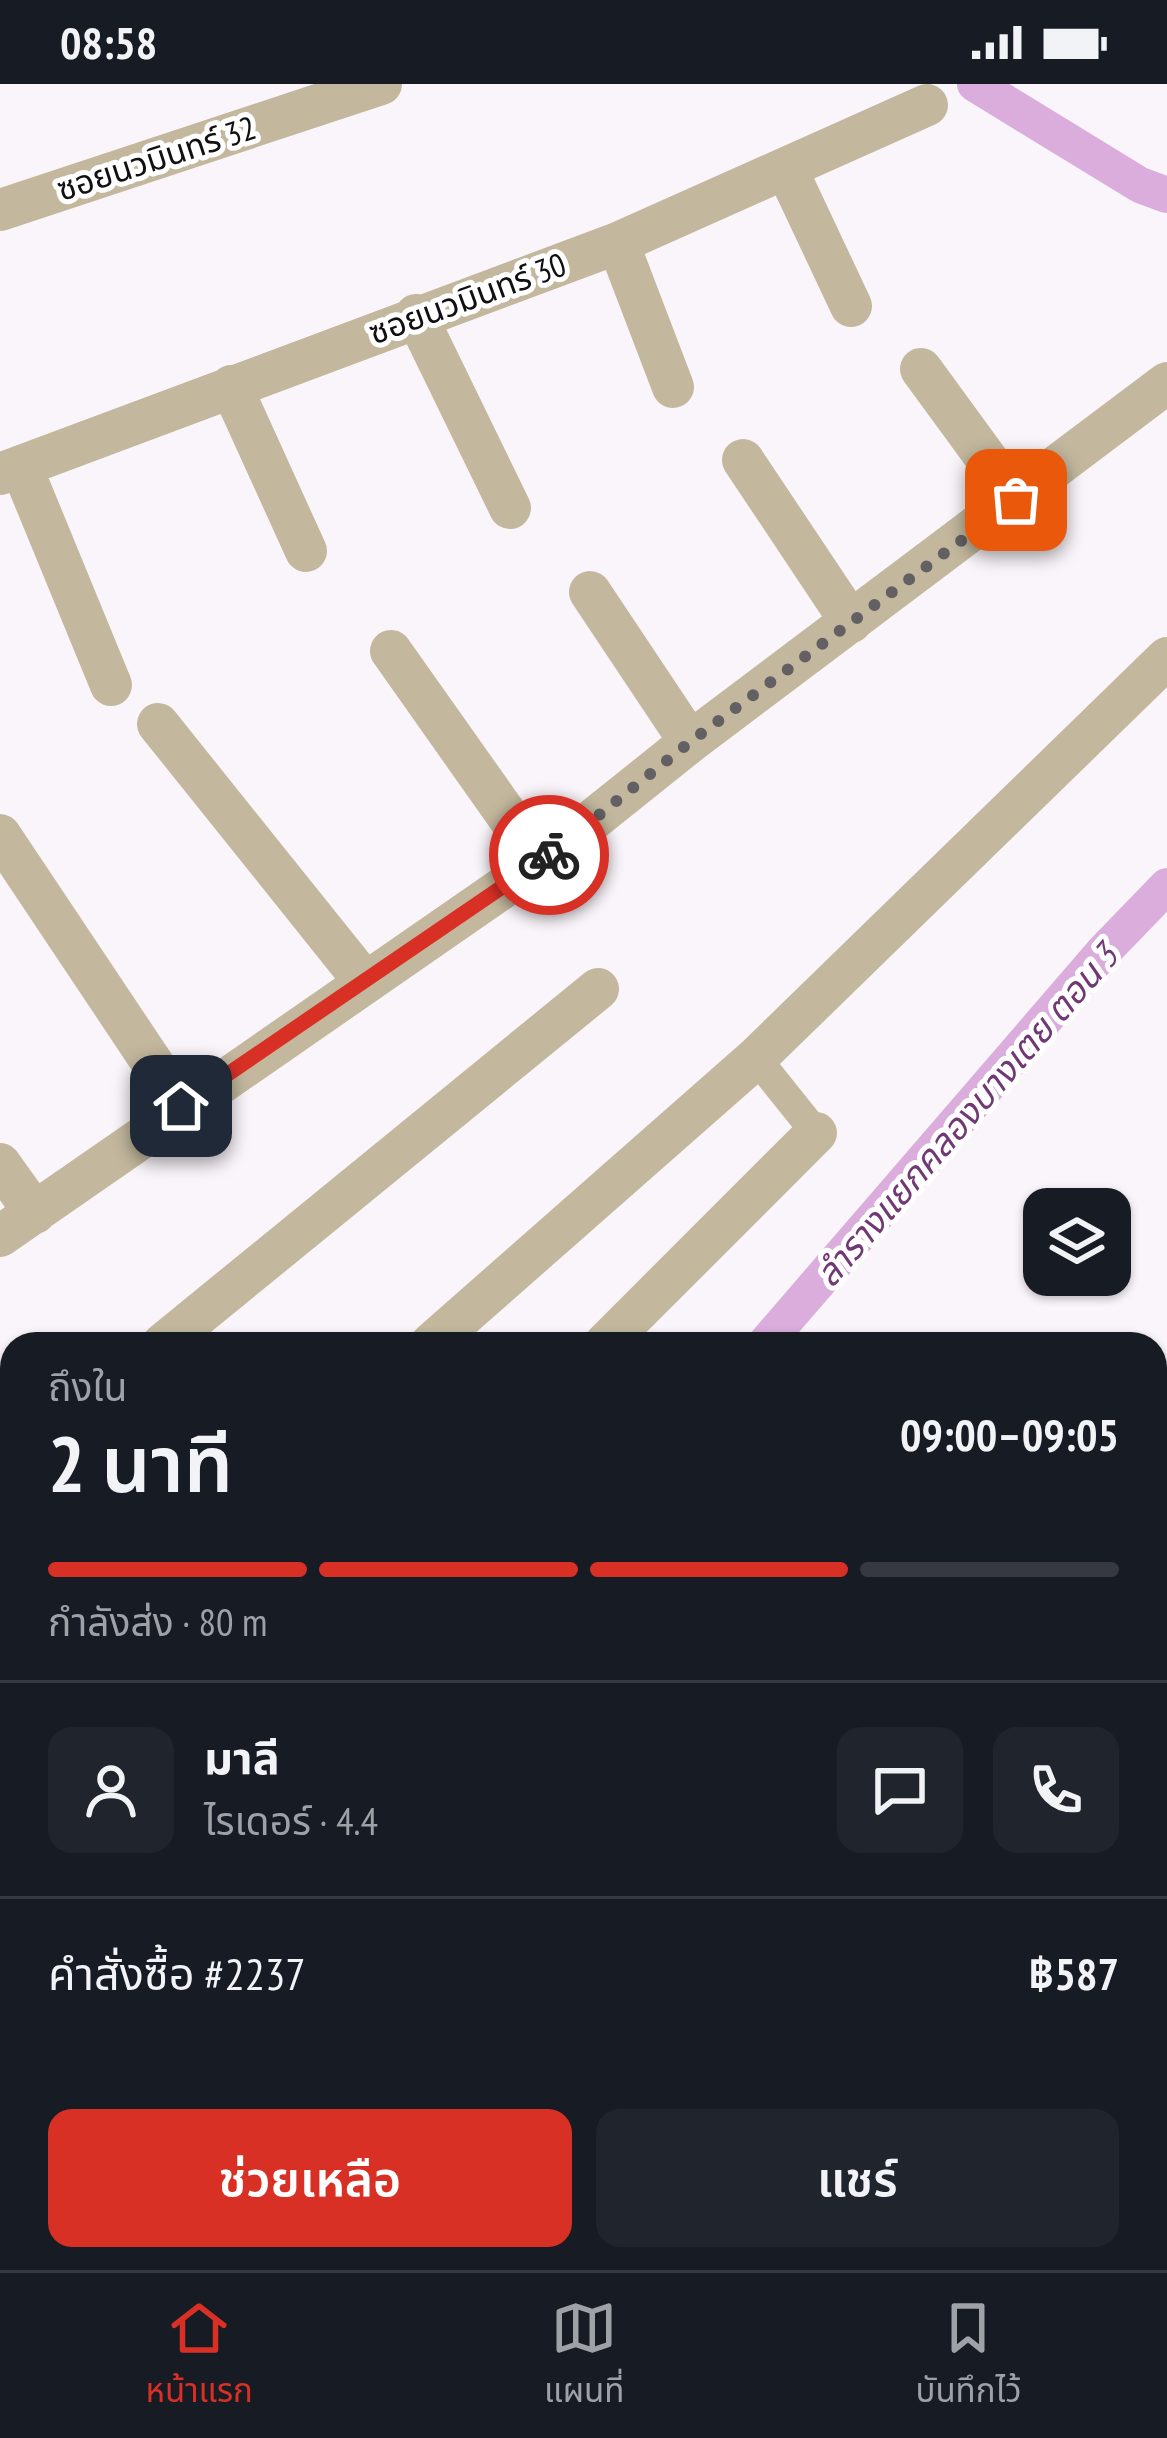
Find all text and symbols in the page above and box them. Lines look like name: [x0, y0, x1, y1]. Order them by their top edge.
text: 08:58: [60, 13, 157, 71]
street label: ซอยนวมินทร์ 32: [51, 105, 261, 210]
street label: ซอยนวมินทร์ 30: [362, 242, 571, 353]
pin: [965, 449, 1067, 551]
icon: bag: [983, 467, 1049, 533]
courier: [489, 795, 609, 915]
icon: bike: [516, 822, 582, 888]
water label: ลำรางแยกคลองบางเตย ตอน 3: [804, 931, 1130, 1296]
pin: [130, 1055, 232, 1157]
icon: home: [148, 1073, 214, 1139]
map controls: [1023, 1188, 1131, 1296]
button: layers: [1023, 1188, 1131, 1296]
text: ถึงใน: [48, 1361, 127, 1412]
text: 09:00–09:05: [900, 1405, 1119, 1463]
text: 2 นาที: [48, 1413, 233, 1514]
text: กำลังส่ง · 80 m: [48, 1596, 267, 1647]
button: person: [48, 1727, 174, 1853]
button: chat: [837, 1727, 963, 1853]
button: phone: [993, 1727, 1119, 1853]
text: มาลี: [204, 1728, 280, 1786]
text: ไรเดอร์ · 4.4: [204, 1795, 378, 1846]
text: คำสั่งซื้อ #2237: [48, 1944, 305, 2002]
text: ฿587: [1028, 1944, 1119, 2002]
button: ช่วยเหลือ: [48, 2109, 572, 2247]
button: แชร์: [596, 2109, 1119, 2247]
tab: หน้าแรก: [146, 2295, 253, 2417]
tab: แผนที่: [544, 2295, 624, 2417]
tab: บันทึกไว้: [915, 2295, 1021, 2417]

